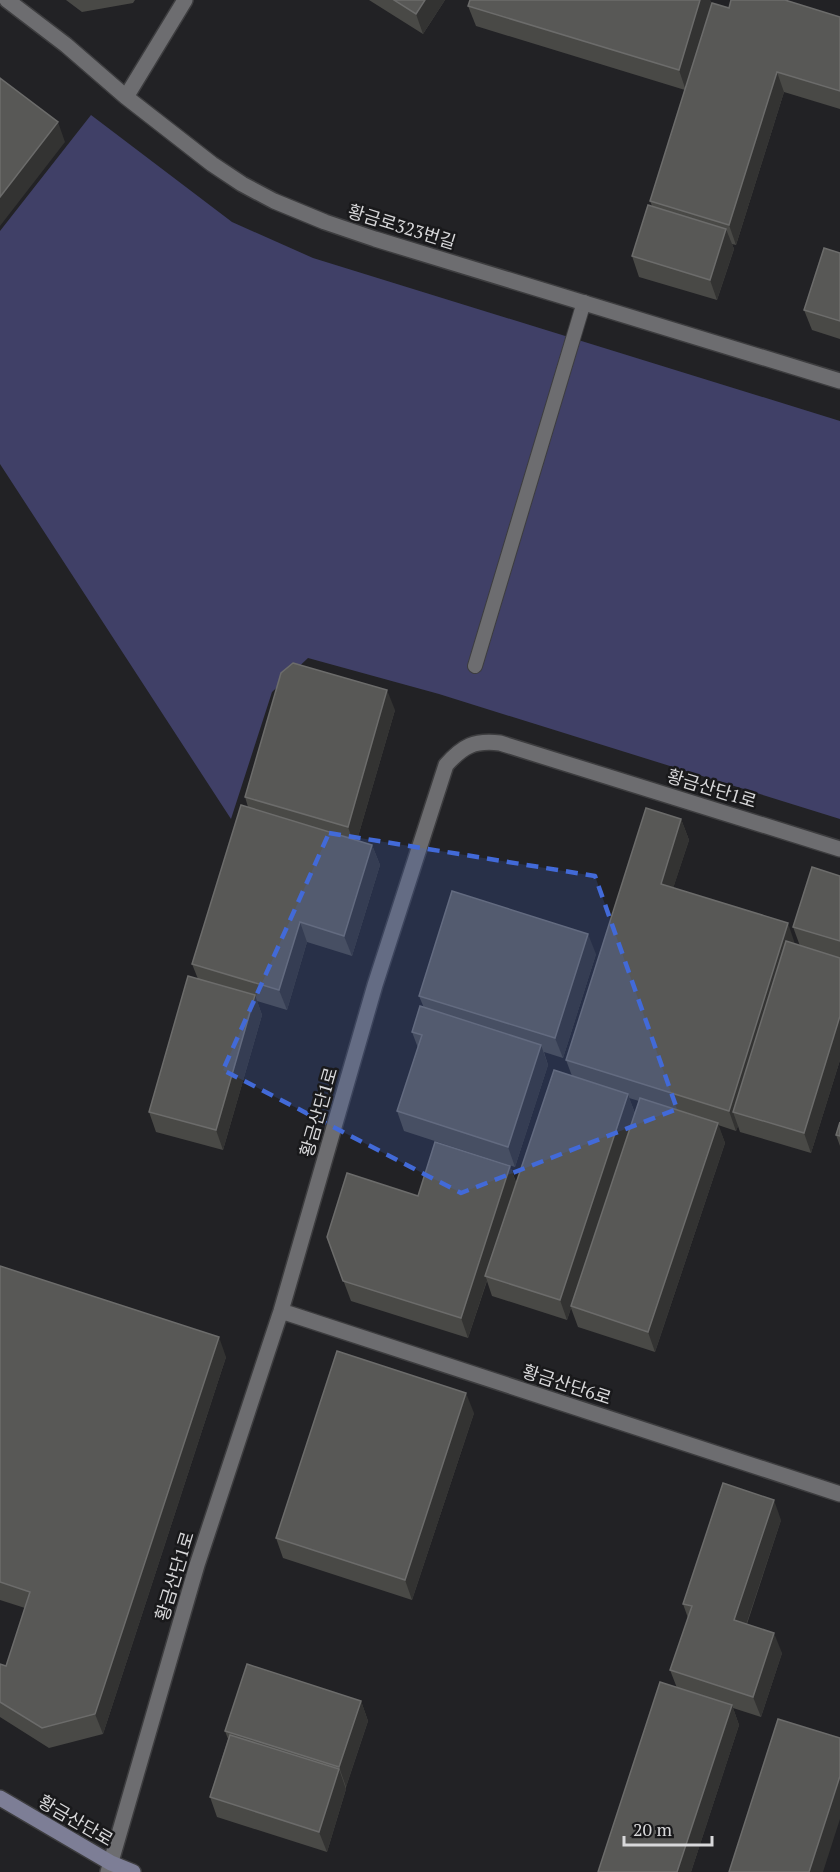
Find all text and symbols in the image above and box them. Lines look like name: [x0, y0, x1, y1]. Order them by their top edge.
street label: 황금로323번길: [345, 198, 459, 254]
street label: 황금산단1로: [664, 763, 760, 813]
street label: 황금산단1로: [294, 1064, 342, 1160]
street label: 황금산단6로: [519, 1358, 615, 1410]
street label: 황금산단1로: [149, 1528, 199, 1624]
street label: 황금산단로: [34, 1789, 118, 1851]
scale bar: [624, 1809, 712, 1847]
text: 20 m: [633, 1817, 673, 1841]

